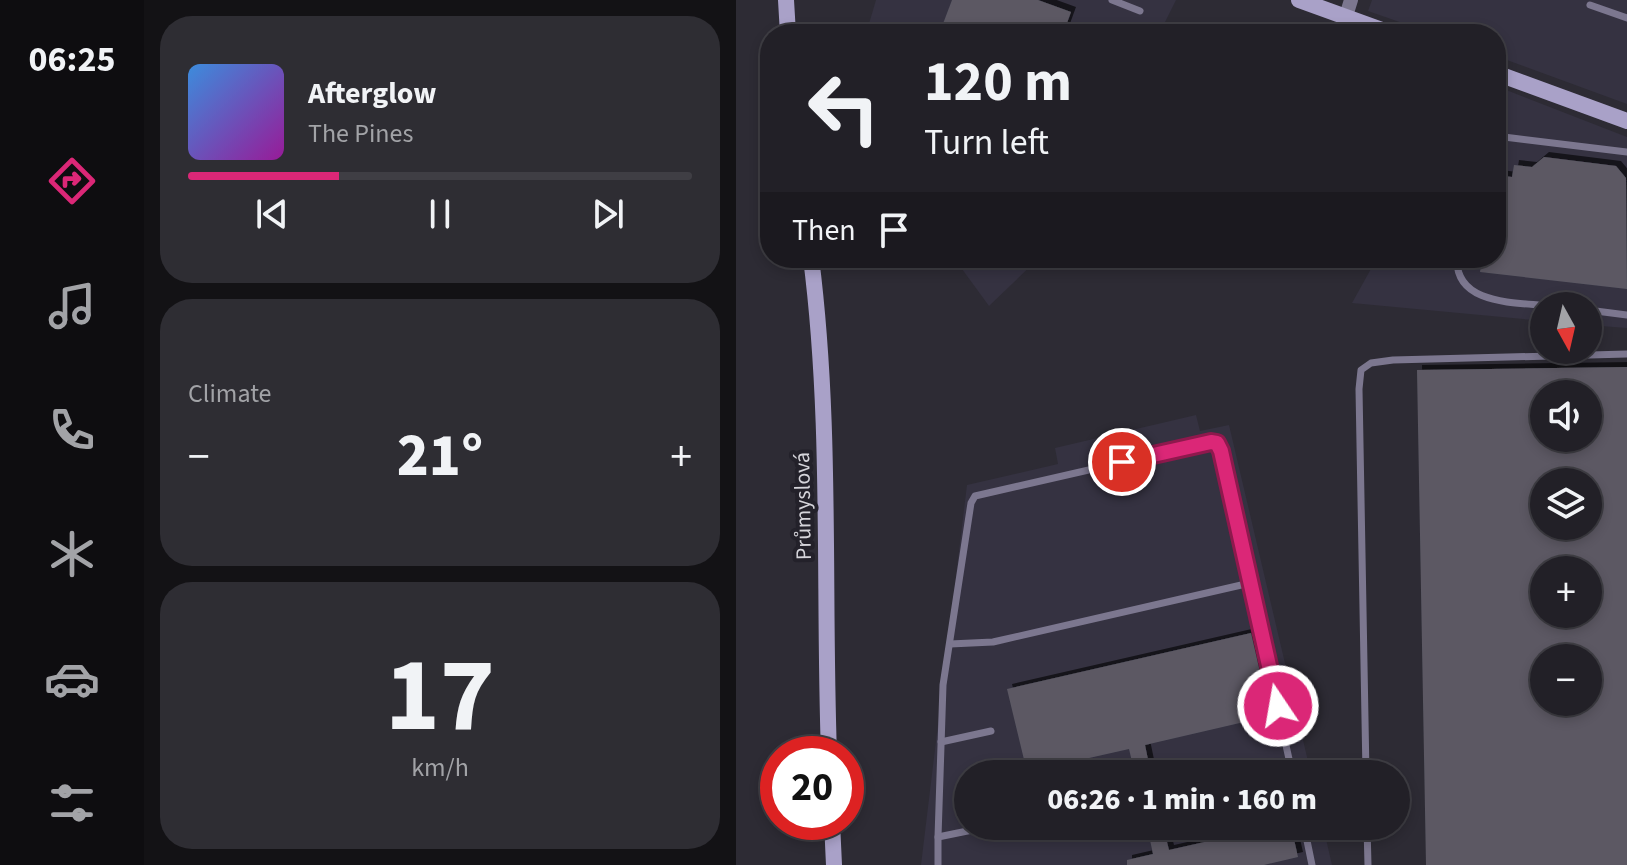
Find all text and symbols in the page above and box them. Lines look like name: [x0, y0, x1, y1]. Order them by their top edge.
text: 06:25: [29, 34, 115, 85]
text: 120 m: [924, 43, 1072, 122]
icon: left: [792, 56, 896, 160]
text: Afterglow: [308, 72, 436, 115]
text: The Pines: [308, 115, 413, 152]
text: Turn left: [924, 117, 1049, 168]
icon: directions: [44, 153, 100, 209]
icon: previous: [250, 192, 294, 236]
icon: pause: [418, 192, 462, 236]
icon: next: [586, 192, 630, 236]
icon: arrive: [872, 208, 916, 252]
text: Then: [792, 209, 856, 252]
icon: music: [44, 278, 100, 334]
north arrow: [1530, 292, 1602, 364]
map controls: [1530, 292, 1602, 716]
text: Climate: [188, 375, 272, 412]
button: sound: [1530, 380, 1602, 452]
icon: phone: [44, 402, 100, 458]
text: 21°: [397, 414, 483, 499]
text: −: [188, 426, 210, 489]
text: +: [670, 426, 692, 489]
pin: [1088, 428, 1156, 496]
icon: arrive: [1100, 440, 1144, 484]
street label: Průmyslová: [786, 452, 820, 560]
button: layers: [1530, 468, 1602, 540]
icon: climate: [44, 526, 100, 582]
button: +: [1530, 556, 1602, 628]
text: 17: [385, 623, 495, 771]
button: −: [1530, 644, 1602, 716]
icon: car: [44, 651, 100, 707]
position arrow: [1236, 664, 1320, 748]
speed limit sign: 20: [760, 736, 864, 840]
text: km/h: [411, 749, 469, 786]
icon: filters: [44, 775, 100, 831]
text: 06:26 · 1 min · 160 m: [1047, 778, 1317, 821]

